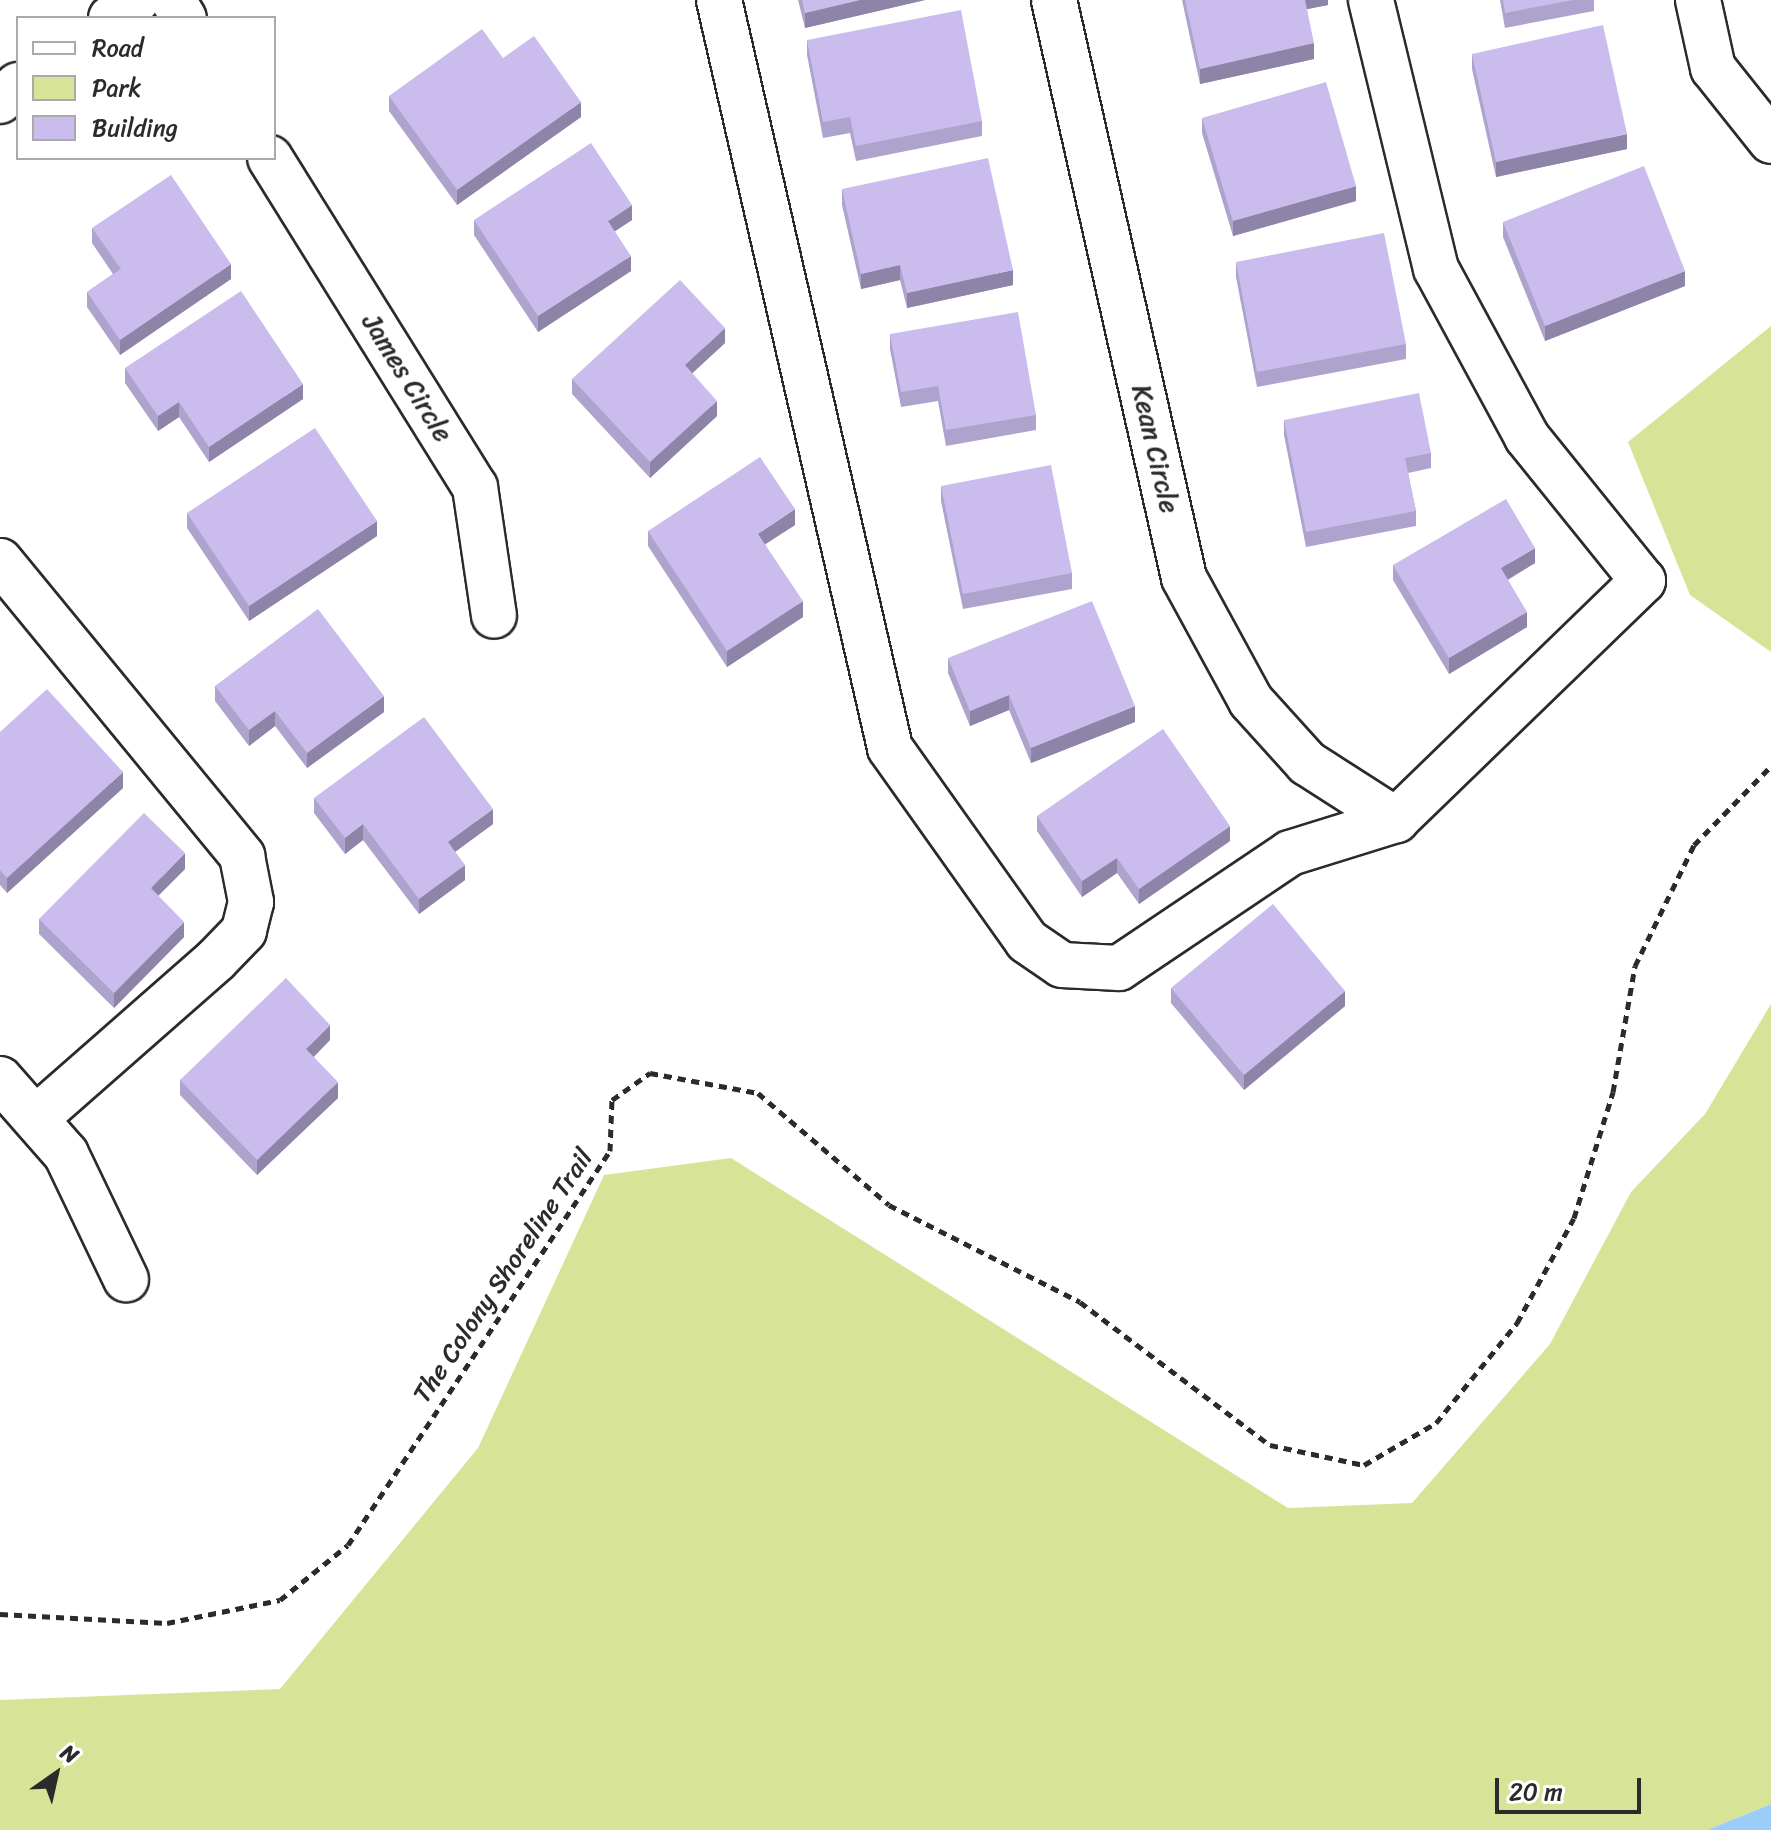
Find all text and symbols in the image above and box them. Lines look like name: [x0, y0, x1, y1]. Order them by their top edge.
legend: [16, 16, 276, 160]
text: Road: [92, 27, 143, 69]
text: Park: [92, 67, 141, 109]
text: Building: [92, 107, 178, 149]
street label: James Circle: [355, 308, 459, 448]
street label: Kean Circle: [1125, 382, 1185, 516]
street label: The Colony Shoreline Trail: [407, 1143, 599, 1409]
text: N: [52, 1733, 87, 1774]
north arrow: [16, 1734, 96, 1814]
scale bar: [1499, 1762, 1645, 1812]
text: 20 m: [1509, 1771, 1563, 1813]

